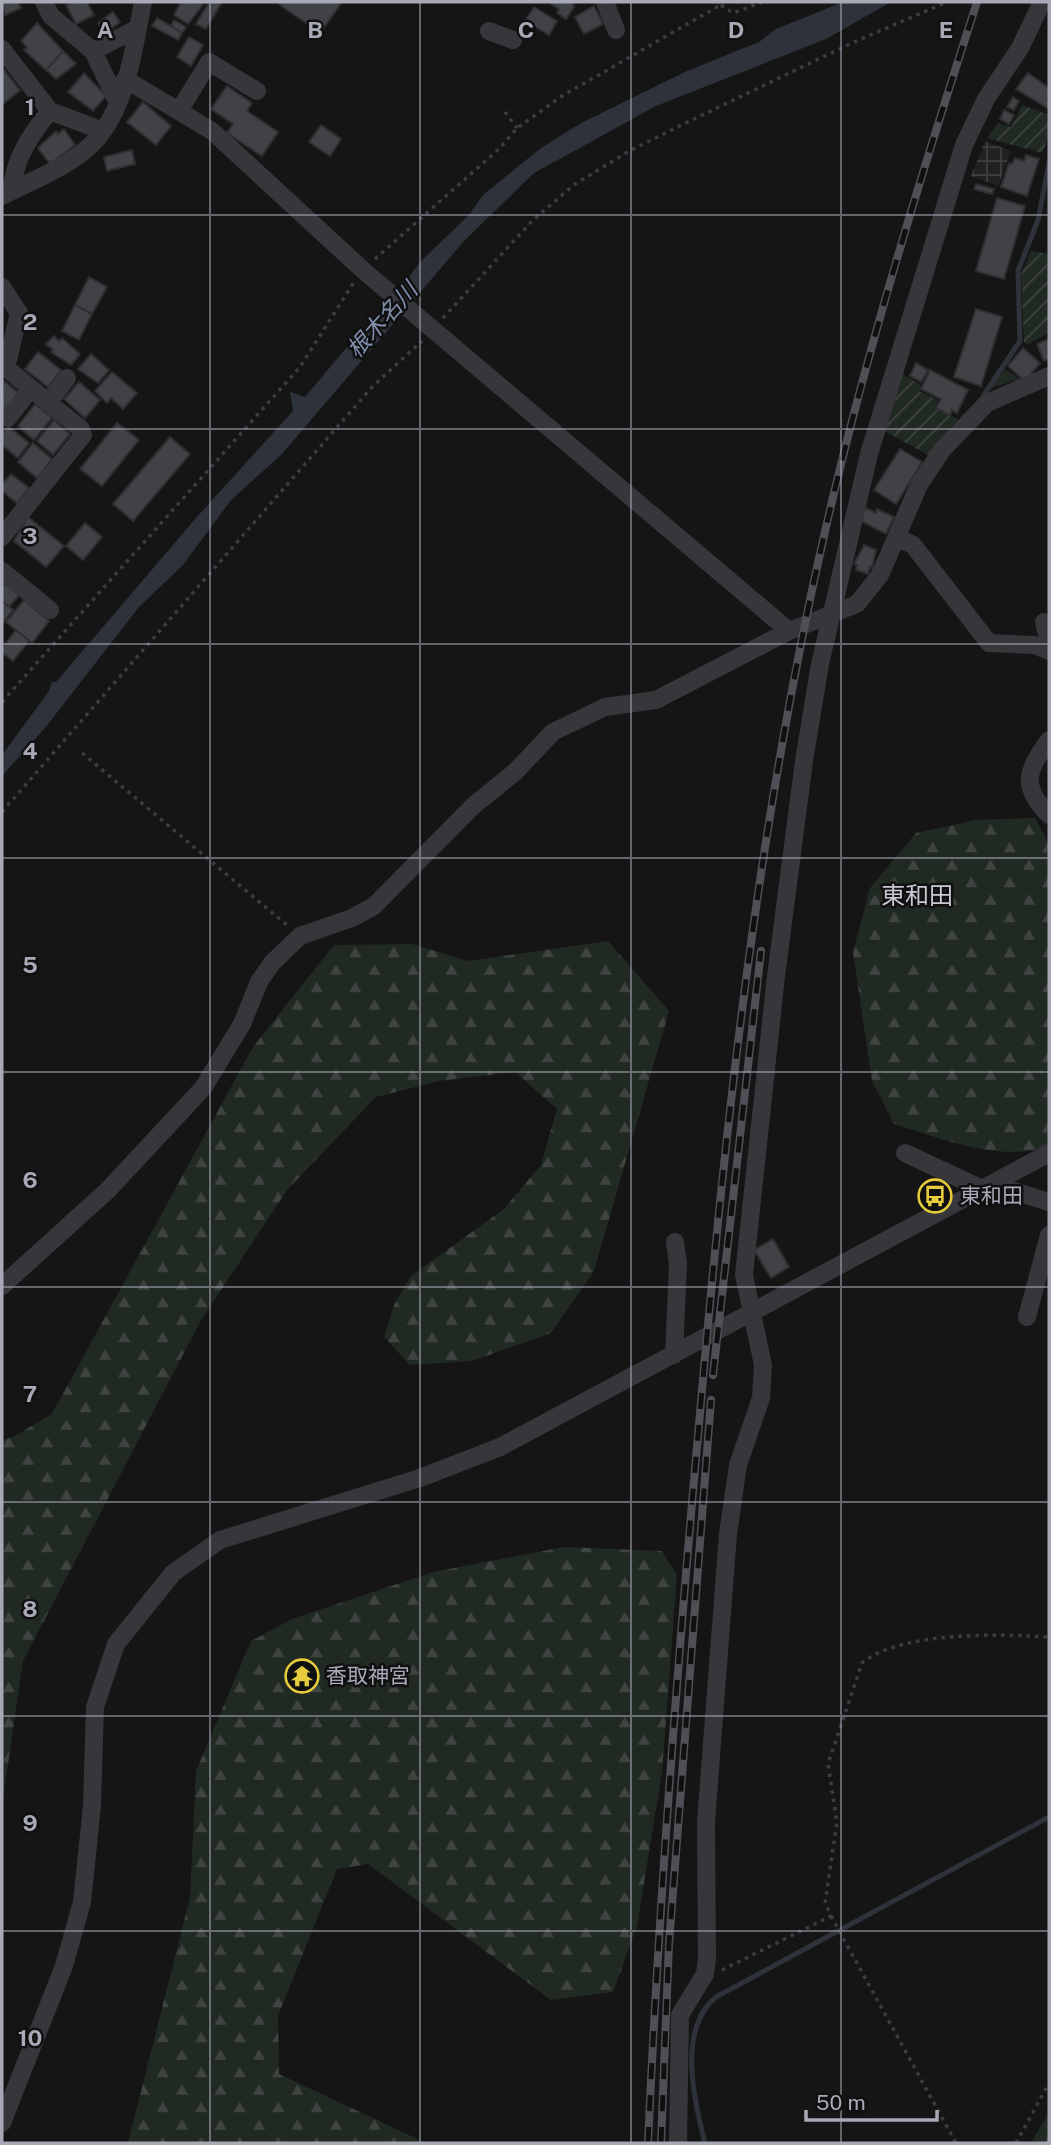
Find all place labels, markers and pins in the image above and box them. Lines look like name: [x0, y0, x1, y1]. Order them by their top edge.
bus stop icon: 東和田: [916, 1177, 954, 1215]
place label: 東和田: [960, 1183, 1023, 1208]
temple icon: 香取神宮: [283, 1657, 321, 1695]
place label: 香取神宮: [326, 1663, 410, 1688]

